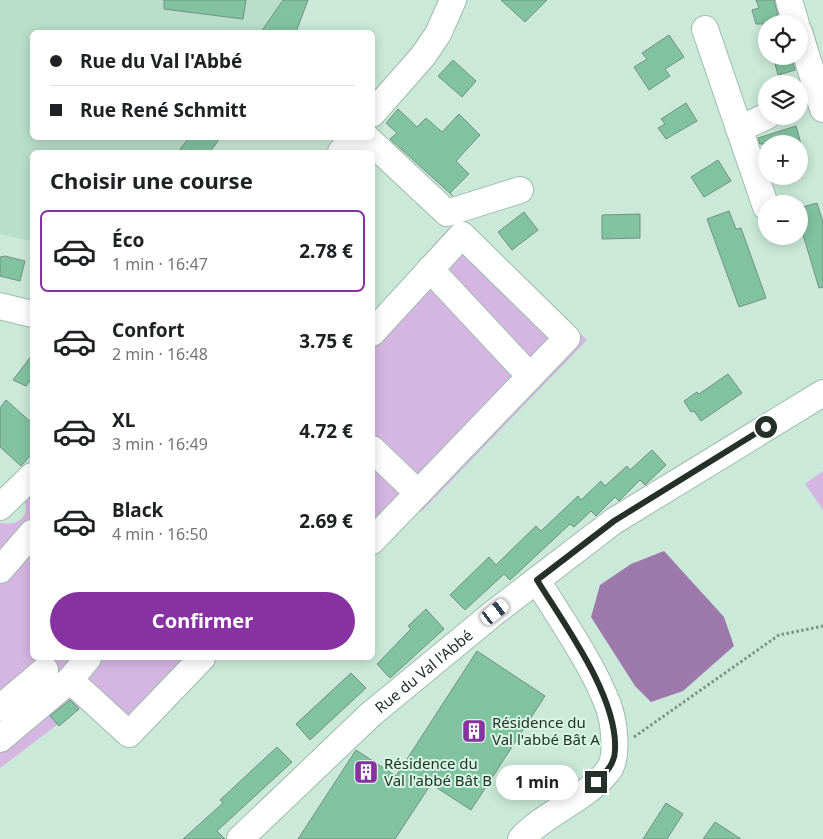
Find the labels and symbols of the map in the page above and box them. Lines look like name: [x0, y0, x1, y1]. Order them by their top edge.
route start: [755, 416, 777, 438]
car: [478, 597, 511, 627]
street label: Rue du Val l'Abbé: [370, 625, 477, 717]
place label: Résidence du Val l'abbé Bât A: [492, 712, 600, 749]
building icon: Résidence du Val l'abbé Bât A: [461, 718, 487, 744]
place label: Résidence du Val l'abbé Bât B: [384, 753, 492, 790]
building icon: Résidence du Val l'abbé Bât B: [353, 759, 379, 785]
callout: 1 min: [496, 764, 578, 800]
route end: [585, 771, 607, 793]

